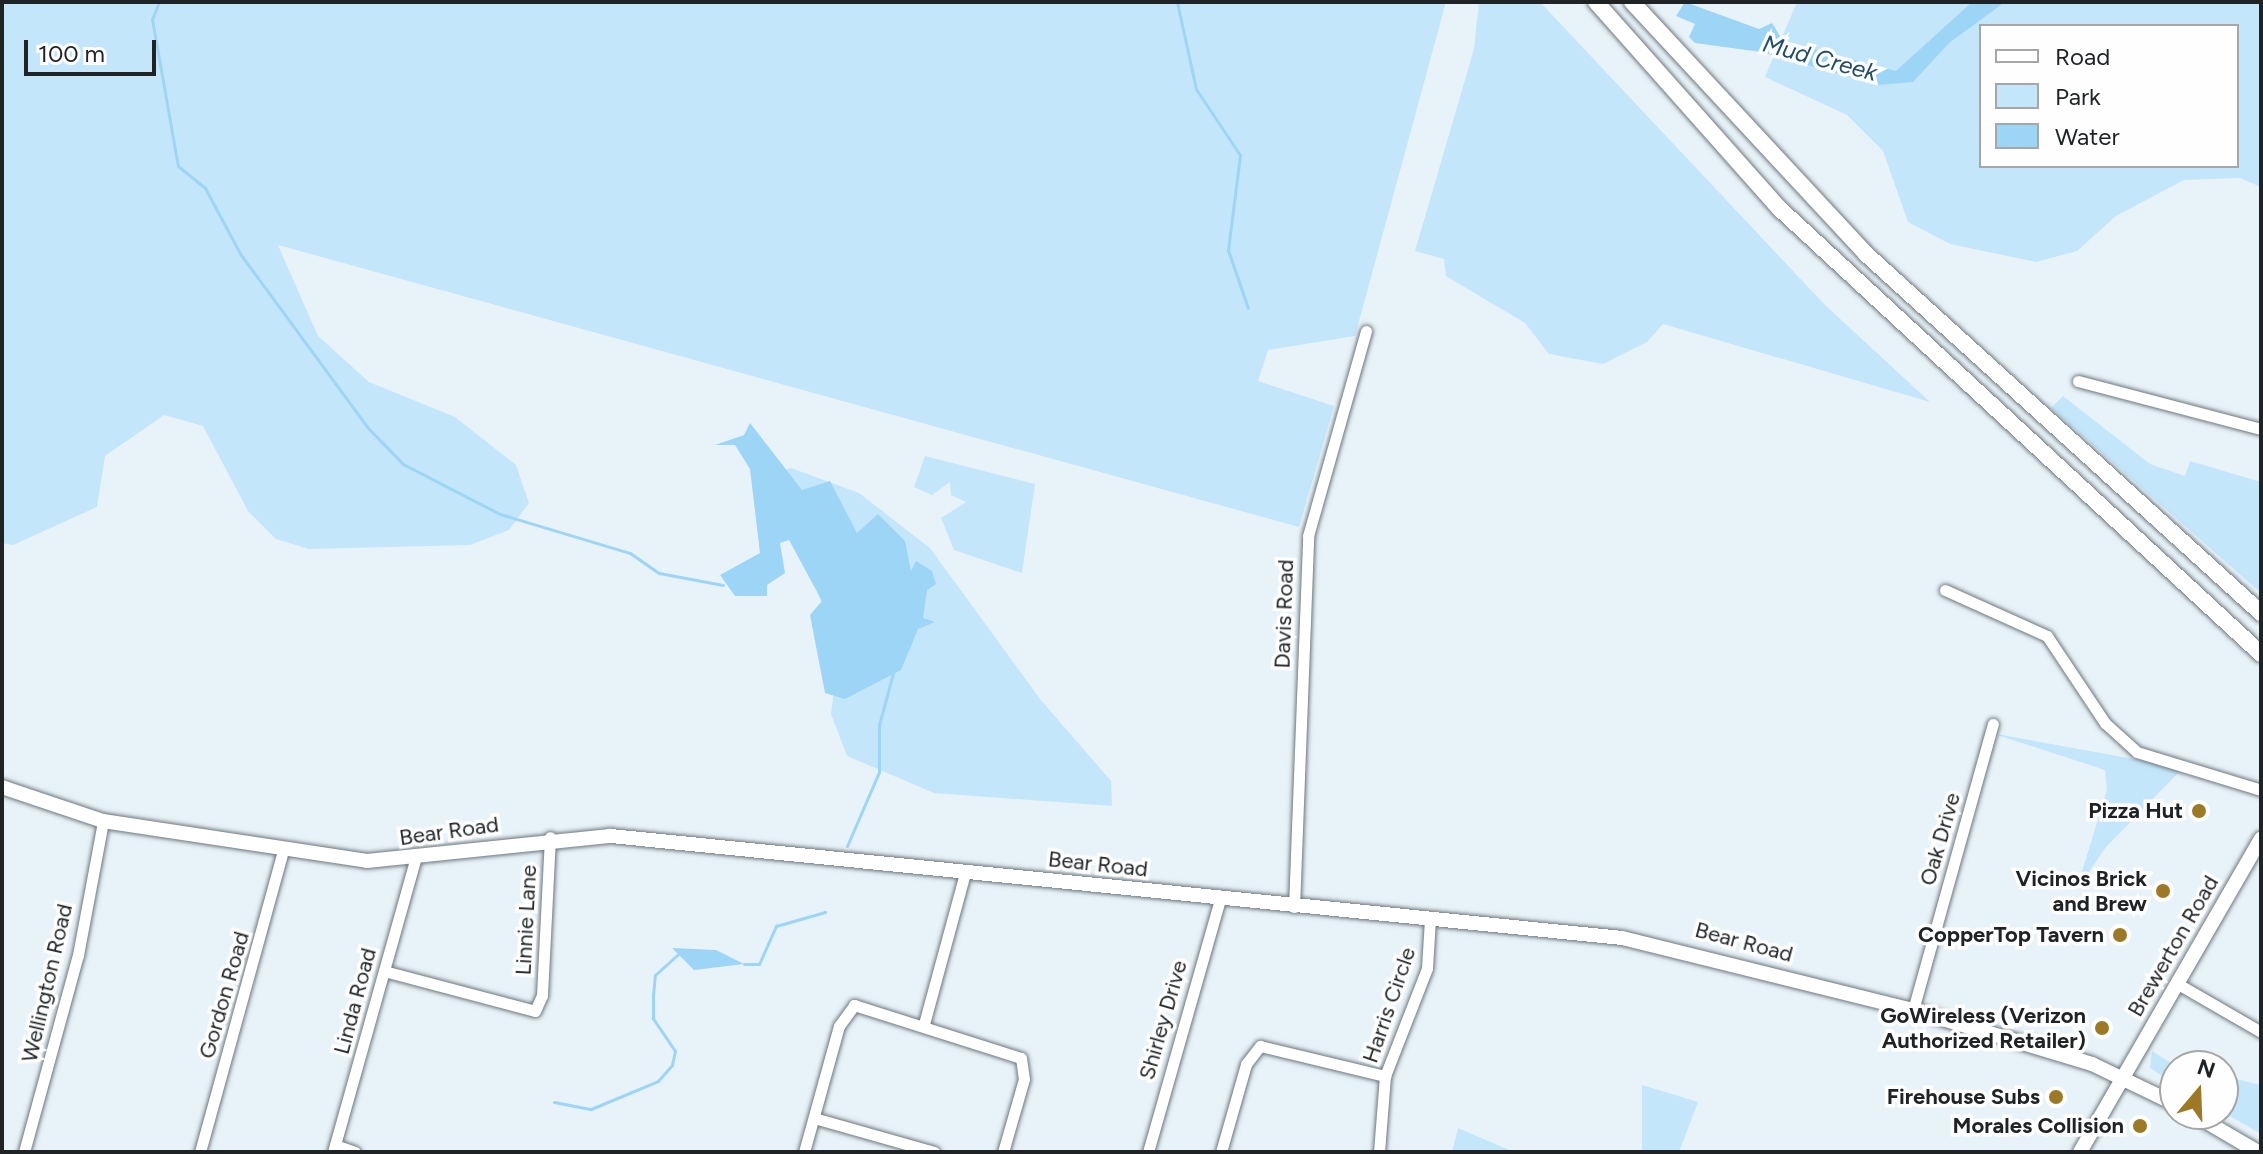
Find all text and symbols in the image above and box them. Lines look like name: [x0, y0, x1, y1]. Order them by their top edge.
scale bar: [28, 24, 160, 74]
legend: [1979, 24, 2239, 168]
water label: Mud Creek: [1760, 29, 1880, 87]
text: 100 m: [38, 39, 105, 68]
text: Road: [2055, 42, 2110, 71]
text: Park: [2055, 82, 2101, 111]
text: Water: [2055, 122, 2120, 151]
street label: Davis Road: [1269, 559, 1299, 669]
street label: Oak Drive: [1914, 790, 1966, 888]
place label: Pizza Hut: [2088, 798, 2183, 824]
marker: Pizza Hut: [2190, 802, 2208, 820]
street label: Bear Road: [398, 811, 500, 851]
street label: Bear Road: [1047, 846, 1149, 882]
street label: Linnie Lane: [510, 864, 542, 976]
place label: Vicinos Brick and Brew: [2015, 865, 2147, 916]
street label: Brewerton Road: [2122, 871, 2224, 1021]
marker: Vicinos Brick and Brew: [2154, 882, 2172, 900]
street label: Wellington Road: [16, 901, 78, 1065]
street label: Bear Road: [1692, 916, 1796, 968]
place label: CopperTop Tavern: [1918, 922, 2104, 948]
marker: CopperTop Tavern: [2111, 926, 2129, 944]
street label: Gordon Road: [193, 928, 255, 1062]
street label: Harris Circle: [1357, 944, 1421, 1066]
street label: Linda Road: [328, 945, 382, 1057]
street label: Shirley Drive: [1133, 957, 1193, 1083]
place label: GoWireless (Verizon Authorized Retailer): [1880, 1002, 2086, 1054]
marker: GoWireless (Verizon Authorized Retailer): [2093, 1019, 2111, 1037]
north arrow: [2159, 1050, 2239, 1130]
text: N: [2194, 1053, 2219, 1084]
place label: Firehouse Subs: [1887, 1084, 2040, 1110]
marker: Firehouse Subs: [2047, 1088, 2065, 1106]
place label: Morales Collision: [1953, 1113, 2124, 1139]
marker: Morales Collision: [2131, 1117, 2149, 1135]

